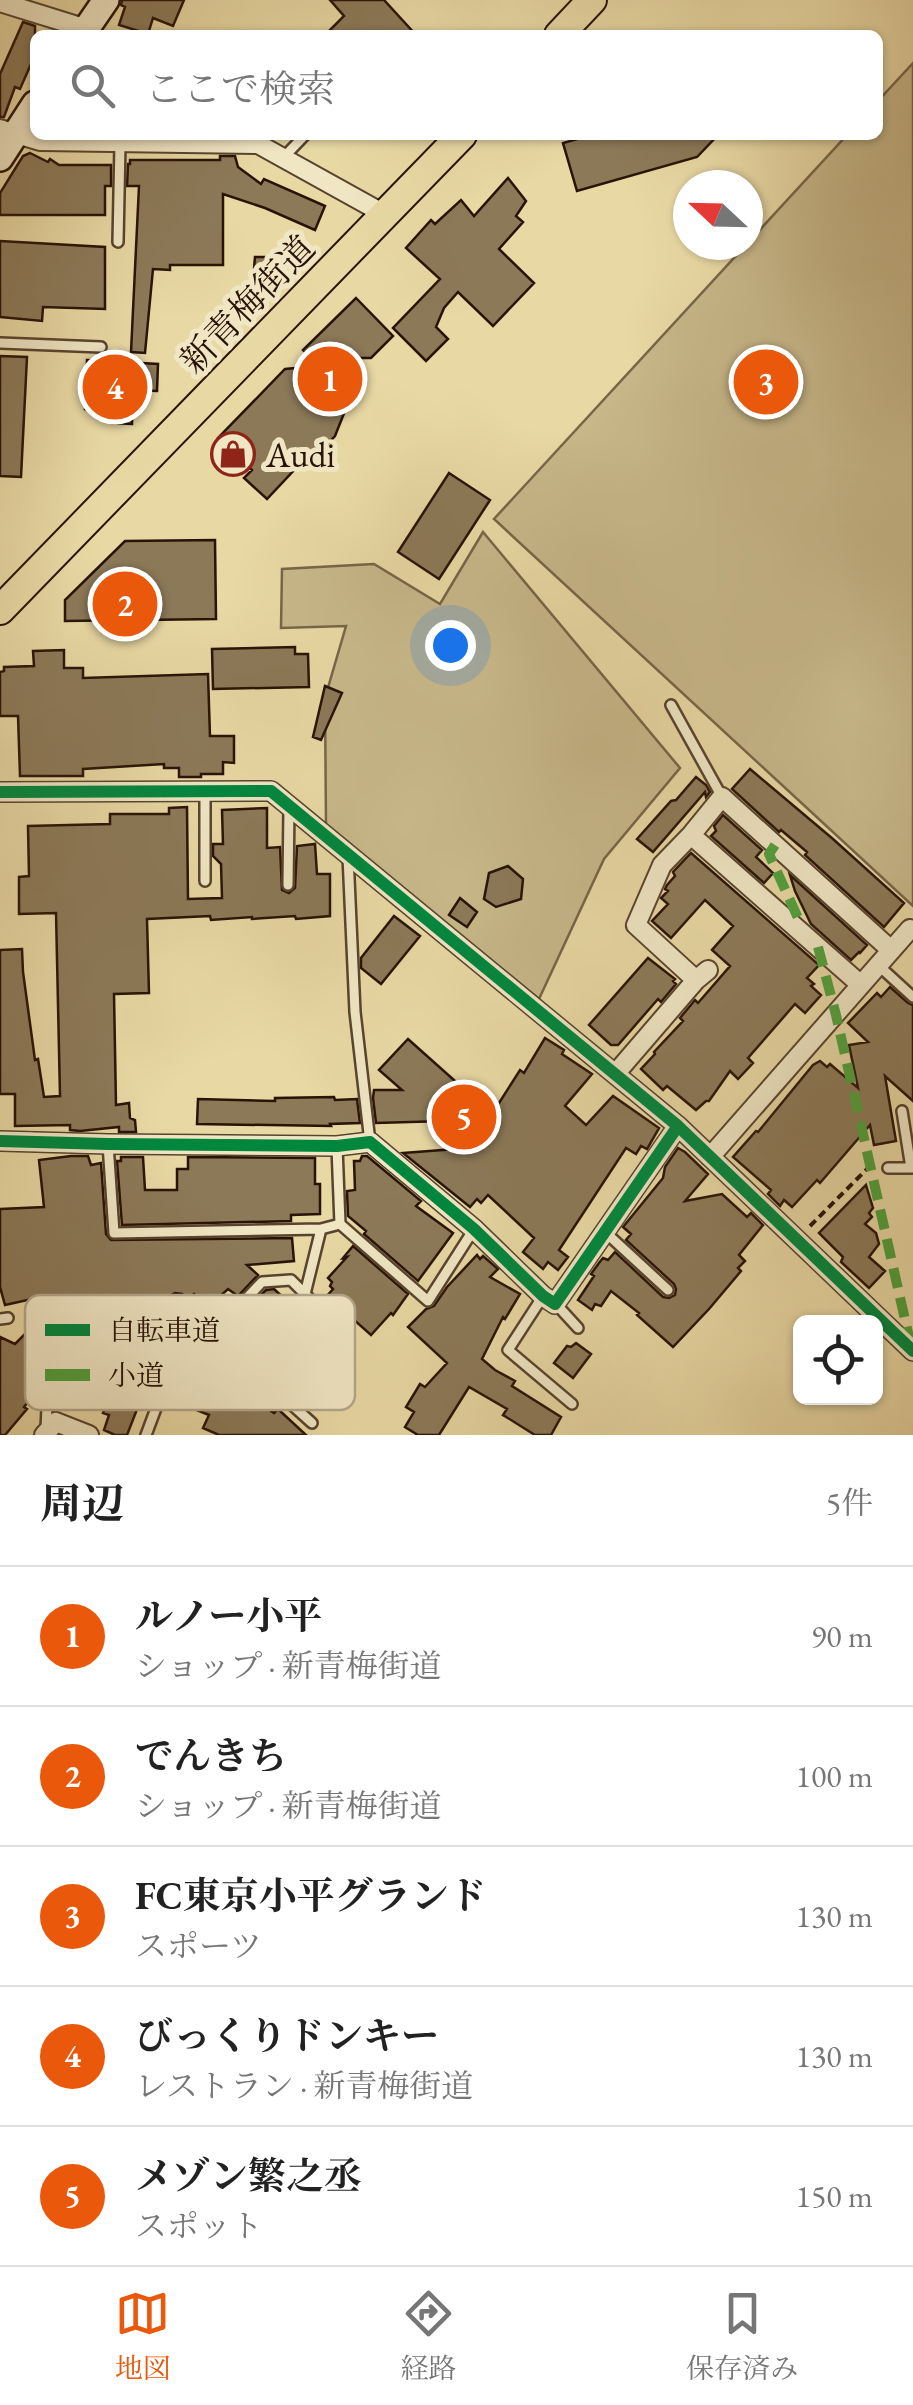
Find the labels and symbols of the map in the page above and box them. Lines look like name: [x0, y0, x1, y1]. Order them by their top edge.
north arrow: [673, 170, 763, 260]
street label: 新青梅街道: [170, 225, 324, 383]
pin: 1: [298, 342, 362, 416]
pin: 3: [734, 344, 798, 420]
pin: 4: [82, 350, 148, 424]
shop icon: Audi: [210, 431, 256, 477]
place label: Audi: [265, 432, 335, 477]
pin: 2: [92, 566, 158, 642]
your location: [425, 620, 476, 671]
pin: 5: [432, 1080, 496, 1154]
legend: [25, 1295, 355, 1410]
text: 自転車道: [108, 1312, 220, 1348]
text: 小道: [108, 1357, 164, 1393]

